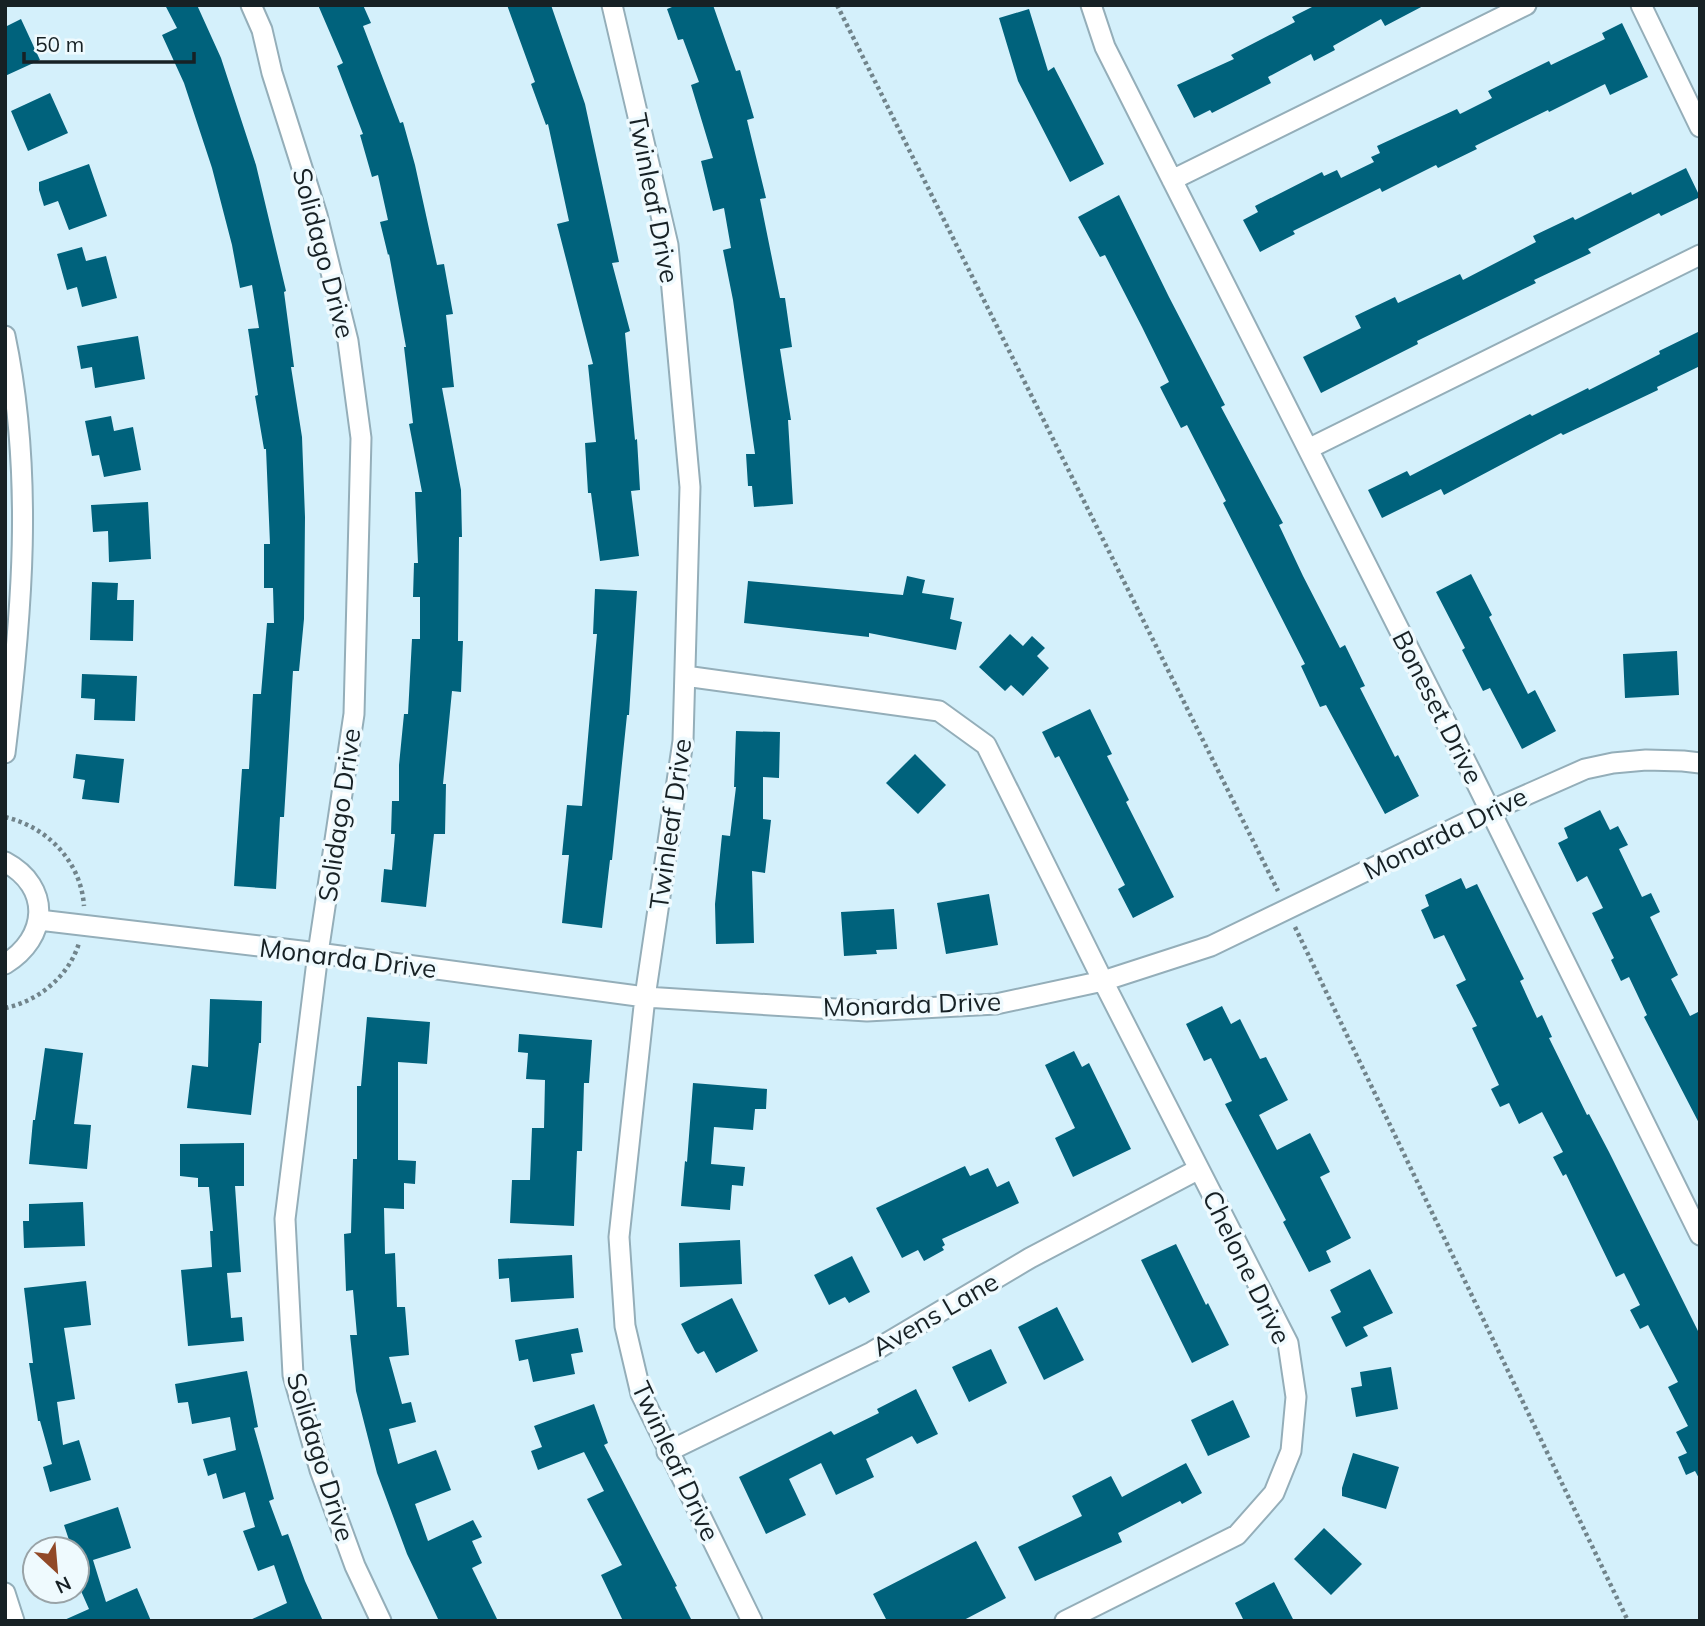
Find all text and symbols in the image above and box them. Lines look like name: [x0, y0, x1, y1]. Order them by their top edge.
scale bar: [24, 21, 194, 65]
text: 50 m: [35, 31, 84, 57]
street label: Twinleaf Drive: [621, 110, 687, 286]
street label: Solidago Drive: [285, 164, 363, 342]
street label: Boneset Drive: [1385, 625, 1491, 789]
street label: Solidago Drive: [311, 726, 367, 904]
street label: Twinleaf Drive: [642, 736, 698, 912]
street label: Monarda Drive: [1358, 779, 1532, 887]
street label: Monarda Drive: [258, 931, 438, 985]
street label: Monarda Drive: [822, 984, 1002, 1024]
street label: Chelone Drive: [1196, 1185, 1298, 1349]
street label: Avens Lane: [866, 1265, 1004, 1363]
street label: Solidago Drive: [280, 1369, 362, 1545]
street label: Twinleaf Drive: [625, 1376, 727, 1546]
north arrow: [21, 1535, 91, 1605]
text: N: [52, 1571, 75, 1599]

